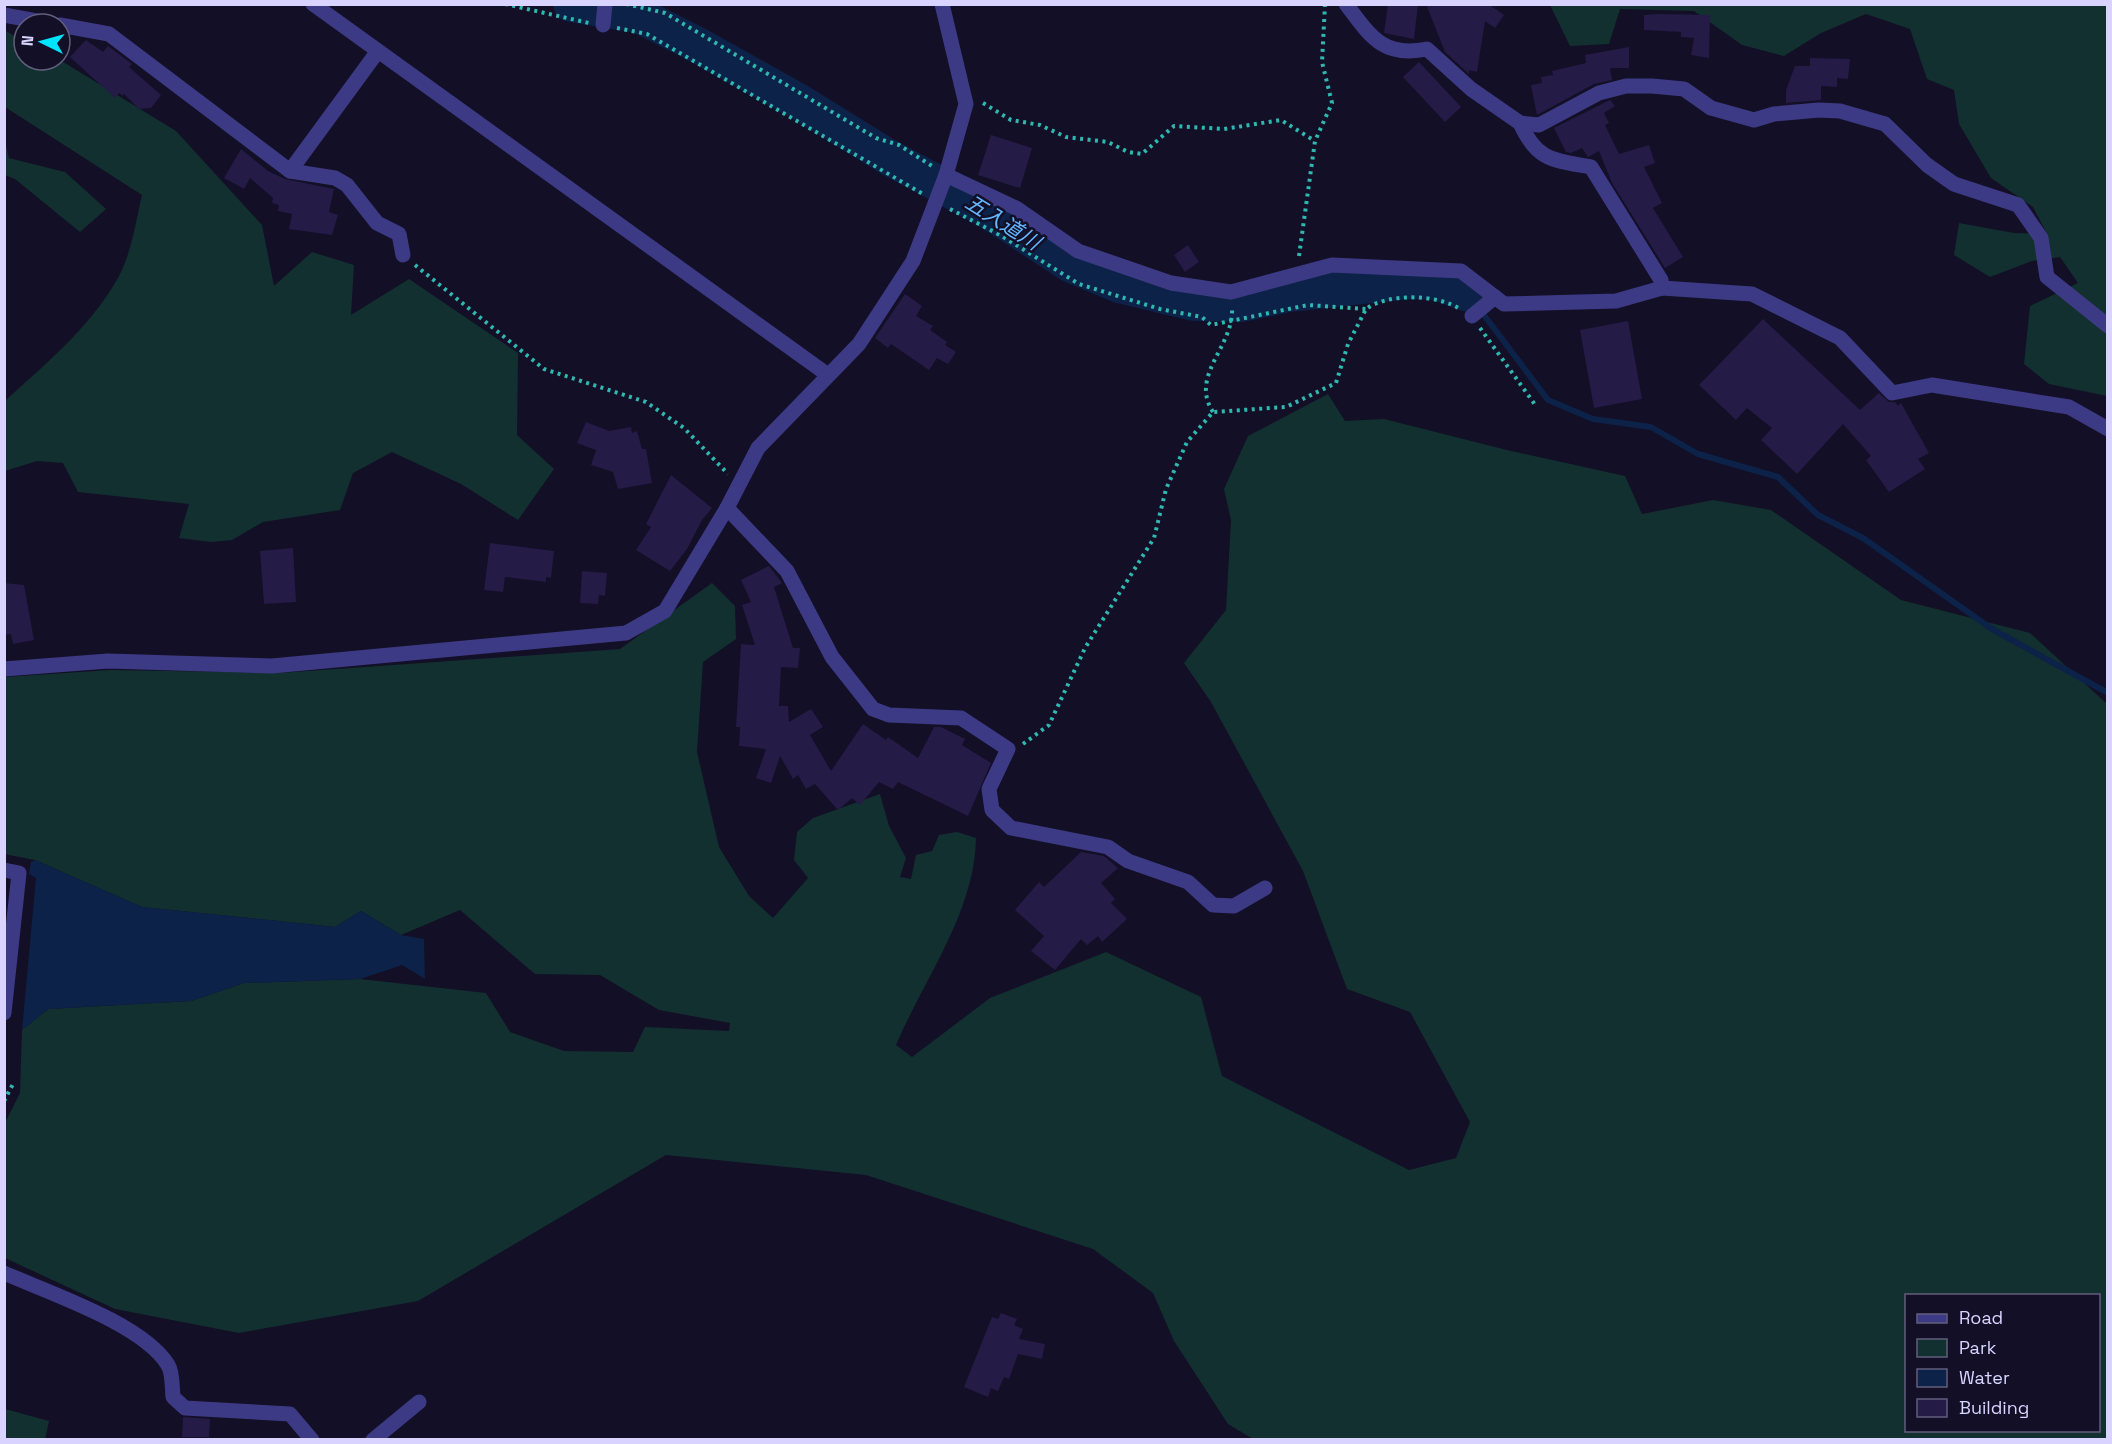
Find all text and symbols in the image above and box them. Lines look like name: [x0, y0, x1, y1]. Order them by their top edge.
north arrow: [12, 12, 72, 72]
text: N: [17, 34, 38, 47]
water label: 五入道川: [960, 188, 1047, 257]
legend: [1905, 1294, 2100, 1432]
text: Road: [1959, 1306, 2003, 1329]
text: Park: [1959, 1336, 1997, 1359]
text: Water: [1959, 1366, 2010, 1389]
text: Building: [1959, 1396, 2029, 1419]

